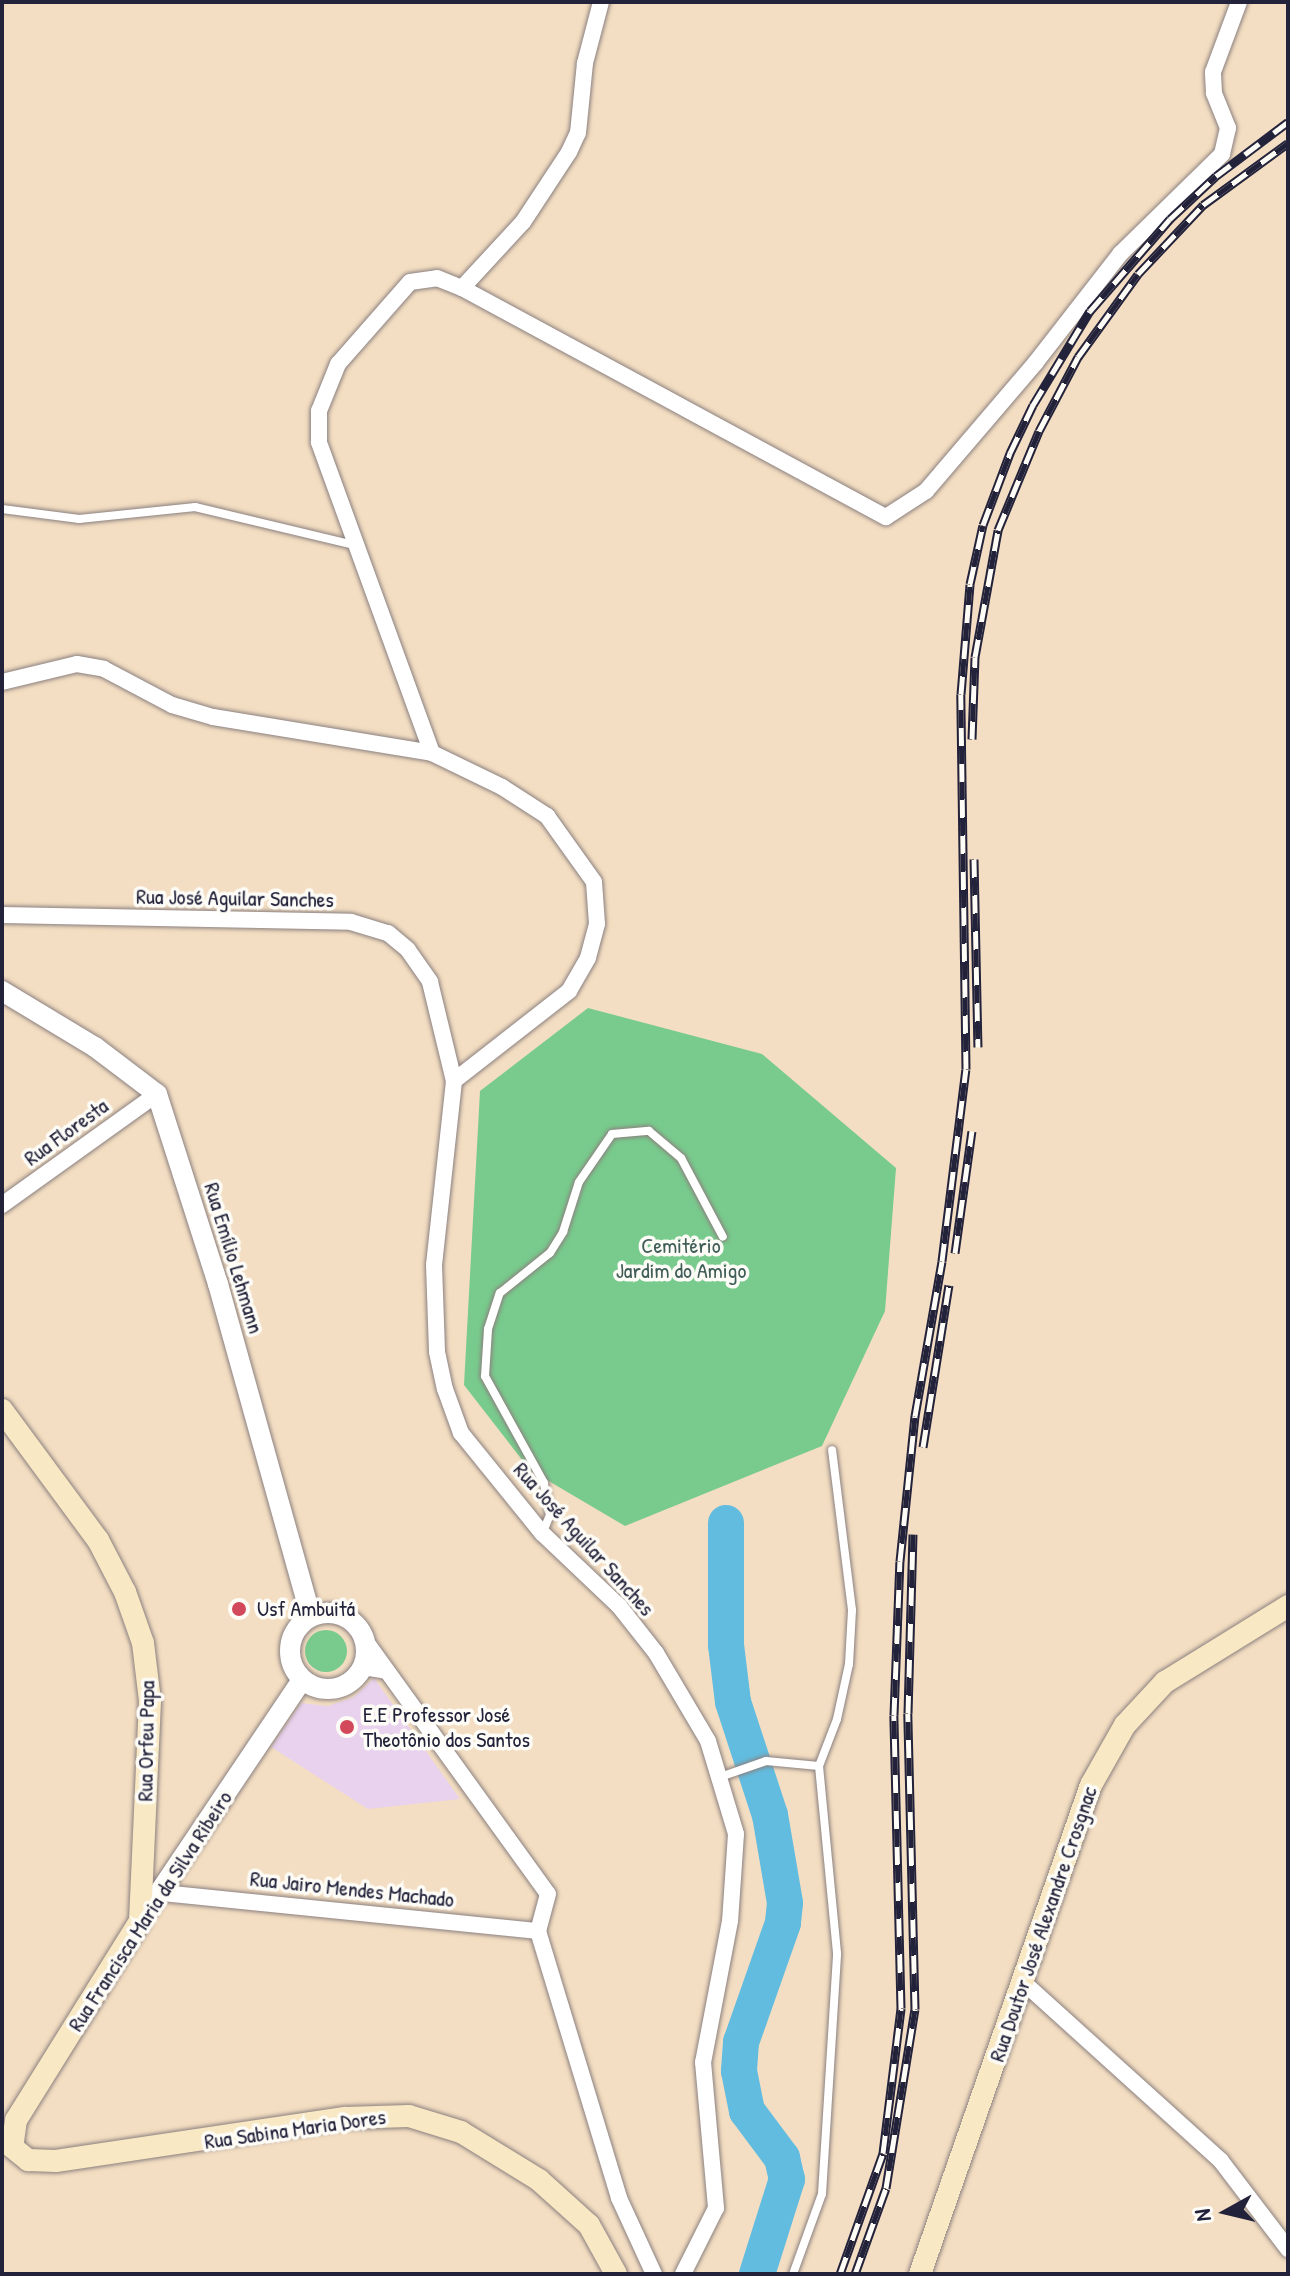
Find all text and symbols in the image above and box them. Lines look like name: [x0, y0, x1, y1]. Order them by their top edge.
street label: Rua José Aguilar Sanches: [136, 883, 334, 913]
street label: Rua Floresta: [19, 1093, 113, 1171]
street label: Rua Emílio Lehmann: [199, 1179, 269, 1337]
park label: Cemitério Jardim do Amigo: [616, 1232, 746, 1284]
street label: Rua José Aguilar Sanches: [508, 1457, 660, 1621]
place label: Usf Ambuitá: [257, 1596, 355, 1622]
marker: Usf Ambuitá: [228, 1598, 250, 1620]
street label: Rua Orfeu Papa: [132, 1680, 160, 1802]
place label: E.E Professor José Theotônio dos Santos: [363, 1701, 530, 1752]
marker: E.E Professor José Theotônio dos Santos: [338, 1718, 356, 1736]
street label: Rua Doutor José Alexandre Crosgnac: [983, 1783, 1103, 2065]
street label: Rua Francisca Maria da Silva Ribeiro: [62, 1786, 238, 2036]
street label: Rua Jairo Mendes Machado: [249, 1865, 455, 1913]
street label: Rua Sabina Maria Dores: [203, 2103, 387, 2155]
north arrow: [1186, 2172, 1266, 2252]
text: N: [1187, 2207, 1218, 2223]

